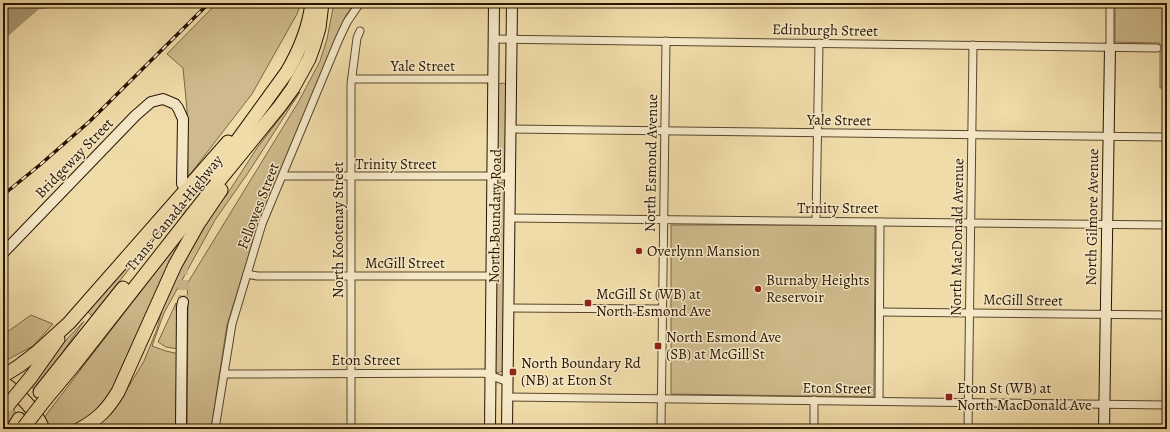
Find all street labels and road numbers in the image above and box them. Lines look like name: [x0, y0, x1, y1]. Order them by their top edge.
street label: Edinburgh Street: [772, 19, 878, 41]
street label: Yale Street: [390, 56, 455, 76]
street label: North Esmond Avenue: [640, 93, 662, 232]
street label: Yale Street: [806, 109, 871, 131]
street label: Bridgeway Street: [30, 113, 118, 203]
street label: North Boundary Road: [484, 148, 506, 283]
street label: North Gilmore Avenue: [1081, 148, 1103, 286]
street label: Trans-Canada Highway: [121, 150, 227, 275]
street label: Trinity Street: [355, 154, 437, 174]
street label: North MacDonald Avenue: [946, 158, 968, 316]
street label: Fellowes Street: [232, 160, 284, 252]
street label: North Kootenay Street: [328, 162, 348, 298]
street label: Trinity Street: [797, 198, 879, 218]
street label: McGill Street: [365, 253, 445, 273]
street label: McGill Street: [983, 289, 1063, 311]
street label: Eton Street: [331, 350, 401, 370]
street label: Eton Street: [802, 377, 872, 399]

